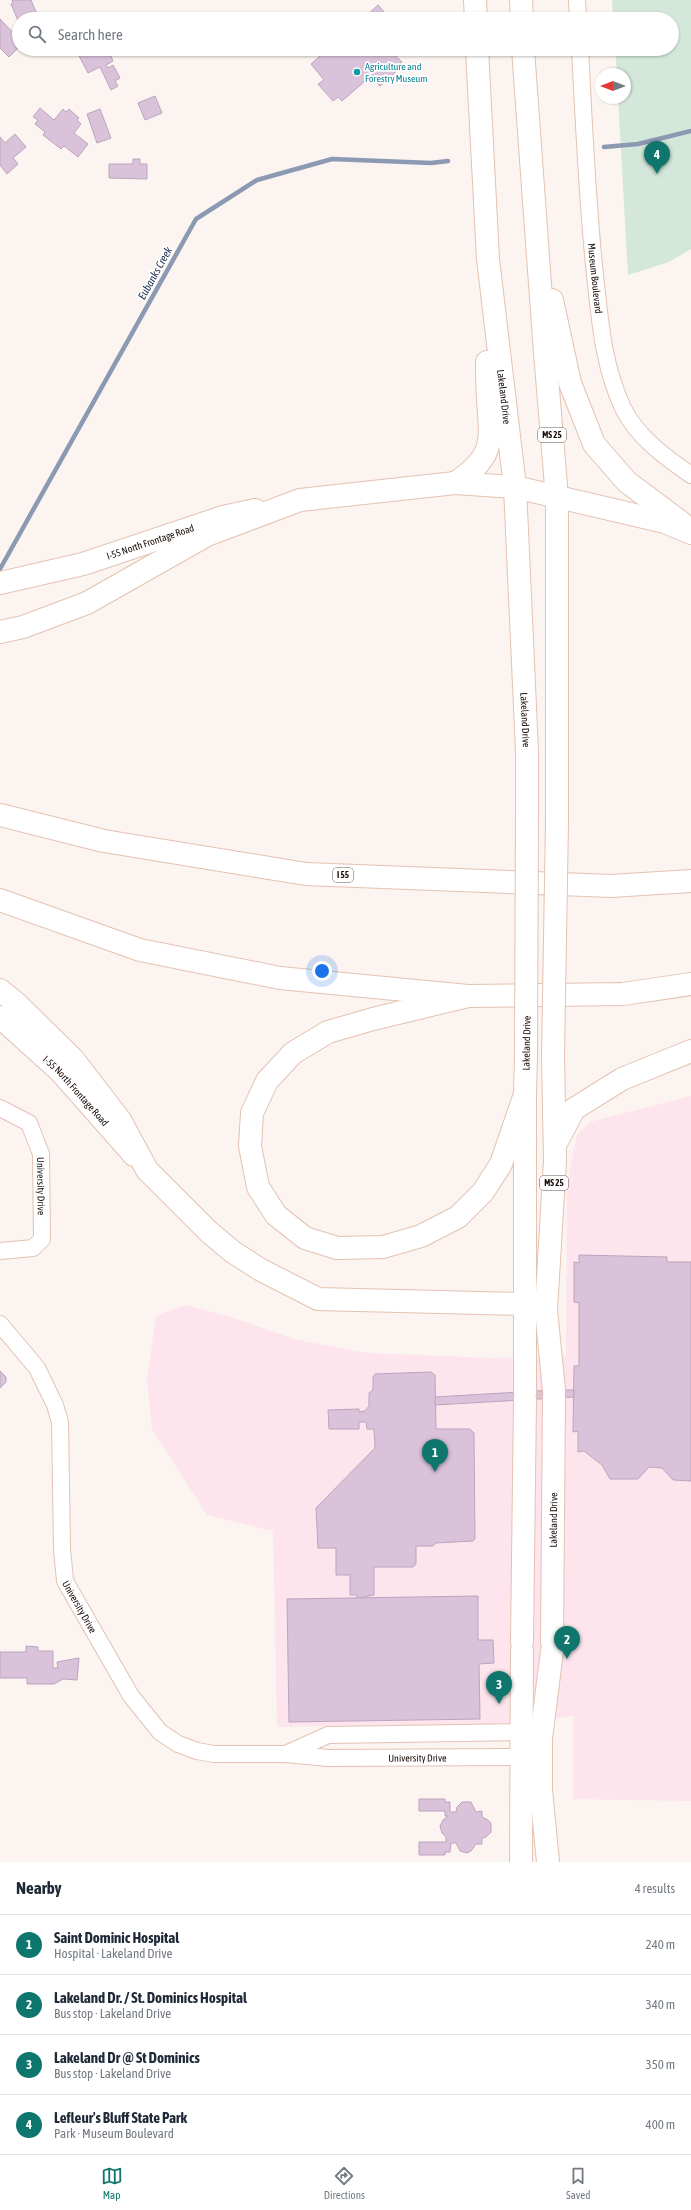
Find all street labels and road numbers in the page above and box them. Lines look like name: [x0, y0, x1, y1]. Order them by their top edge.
street label: Museum Boulevard: [586, 243, 604, 315]
street label: Lakeland Drive: [495, 369, 513, 425]
road number: MS 25: [538, 428, 566, 442]
street label: I-55 North Frontage Road: [105, 522, 196, 562]
street label: Lakeland Drive: [518, 692, 532, 748]
road number: I 55: [333, 868, 353, 882]
street label: Lakeland Drive: [521, 1015, 532, 1071]
street label: I-55 North Frontage Road: [41, 1054, 111, 1128]
street label: University Drive: [35, 1157, 47, 1216]
road number: MS 25: [540, 1176, 568, 1190]
street label: Lakeland Drive: [548, 1492, 559, 1548]
street label: University Drive: [60, 1579, 99, 1635]
street label: University Drive: [388, 1752, 447, 1764]

